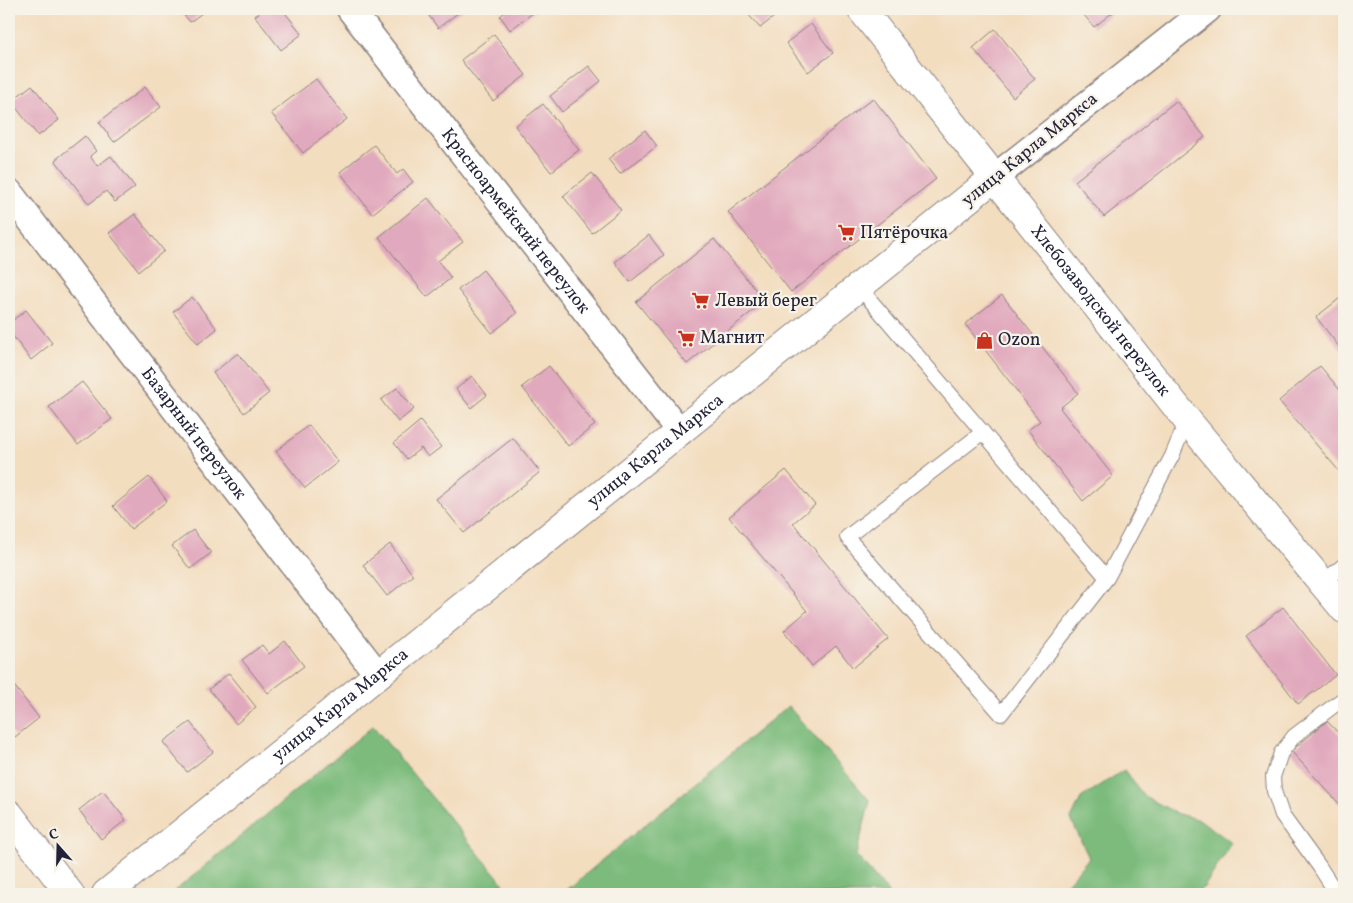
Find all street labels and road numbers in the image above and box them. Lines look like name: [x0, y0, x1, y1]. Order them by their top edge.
street label: улица Карла Маркса: [957, 87, 1104, 213]
street label: Красноармейский переулок: [435, 123, 596, 320]
street label: Хлебозаводской переулок: [1024, 220, 1176, 402]
street label: Базарный переулок: [135, 362, 253, 505]
street label: улица Карла Маркса: [582, 388, 729, 514]
street label: улица Карла Маркса: [267, 642, 414, 768]

